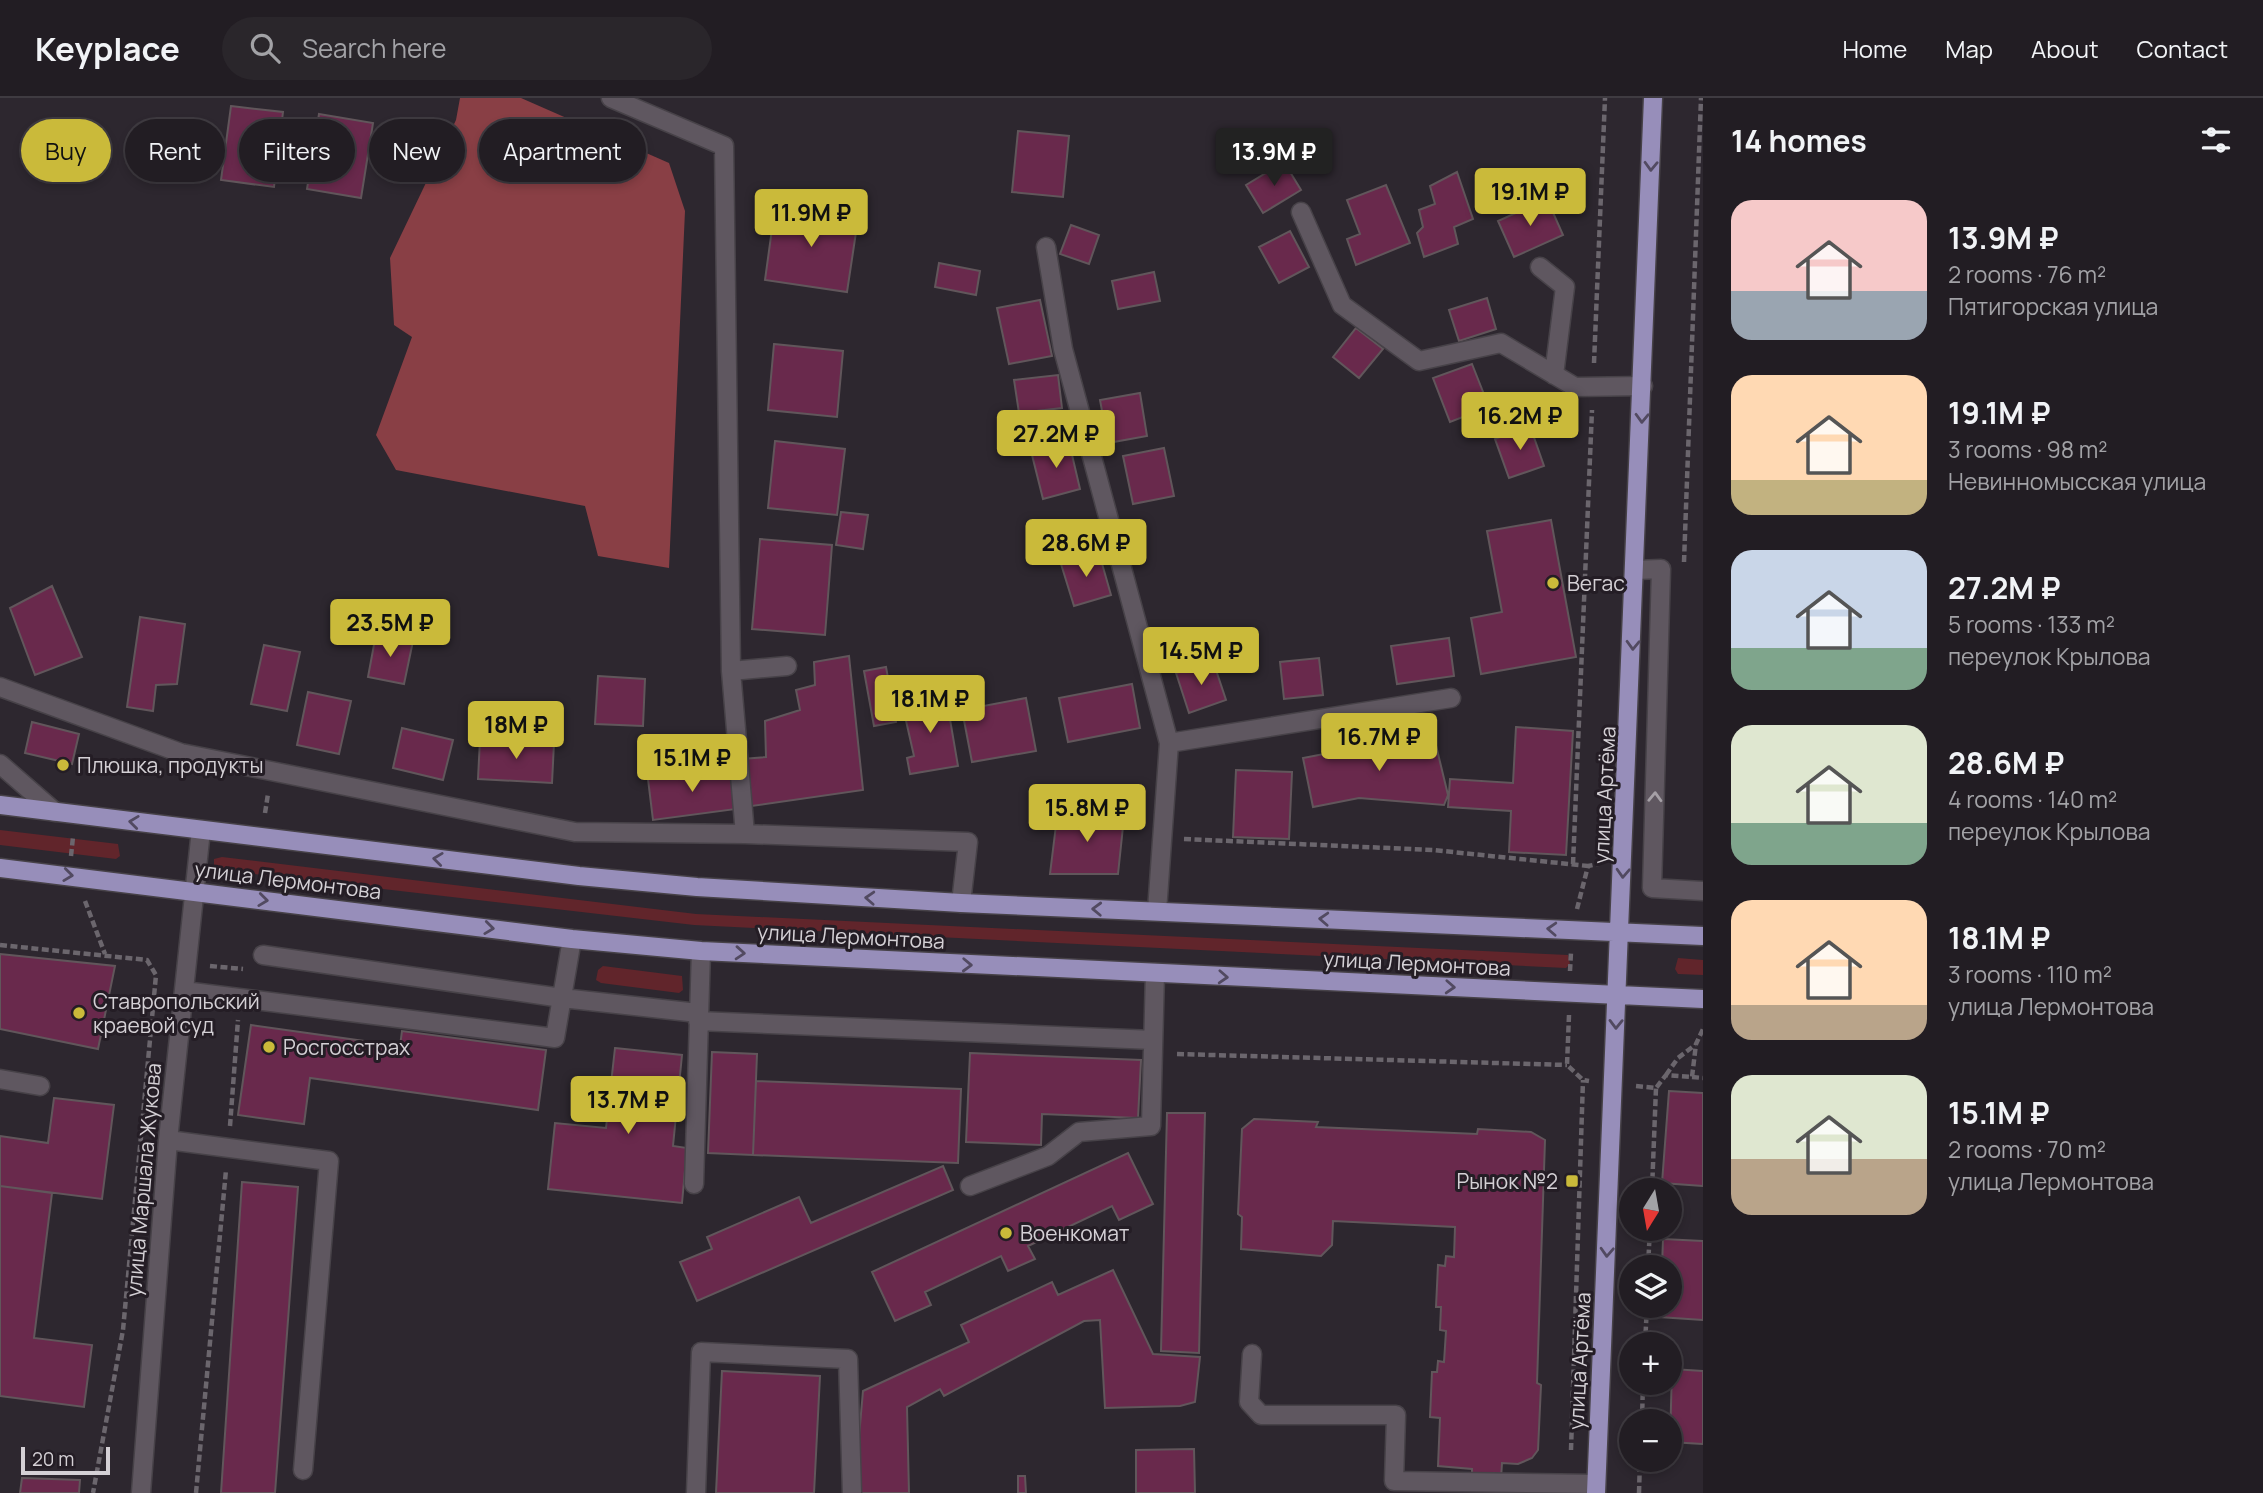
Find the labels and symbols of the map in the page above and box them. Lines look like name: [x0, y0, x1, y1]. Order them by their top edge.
pin: 13.9M ₽: [1209, 129, 1339, 188]
one-way arrow: [1643, 161, 1659, 172]
pin: 19.1M ₽: [1465, 169, 1595, 228]
pin: 11.9M ₽: [746, 190, 876, 249]
pin: 16.2M ₽: [1455, 392, 1585, 452]
pin: 27.2M ₽: [991, 410, 1121, 470]
one-way arrow: [1634, 413, 1649, 424]
pin: 28.6M ₽: [1021, 519, 1151, 579]
place label: Вегас: [1567, 569, 1625, 597]
marker: Вегас: [1545, 575, 1561, 591]
pin: 23.5M ₽: [325, 600, 455, 659]
pin: 14.5M ₽: [1136, 628, 1266, 687]
one-way arrow: [1625, 641, 1641, 651]
pin: 18.1M ₽: [865, 676, 995, 735]
pin: 18M ₽: [467, 702, 565, 761]
pin: 16.7M ₽: [1314, 714, 1444, 773]
street label: улица Артёма: [1586, 725, 1622, 865]
pin: 15.1M ₽: [627, 734, 757, 794]
place label: Плюшка, продукты: [77, 751, 264, 779]
marker: Плюшка, продукты: [55, 757, 71, 773]
pin: 15.8M ₽: [1022, 784, 1152, 844]
one-way arrow: [1647, 791, 1662, 802]
one-way arrow: [128, 814, 139, 829]
one-way arrow: [432, 851, 444, 866]
street label: улица Лермонтова: [193, 855, 383, 905]
one-way arrow: [1615, 867, 1630, 878]
one-way arrow: [62, 868, 74, 883]
one-way arrow: [864, 891, 875, 906]
one-way arrow: [257, 892, 269, 907]
one-way arrow: [1091, 901, 1102, 916]
one-way arrow: [1319, 911, 1330, 926]
street label: улица Лермонтова: [756, 917, 946, 955]
one-way arrow: [483, 921, 495, 936]
one-way arrow: [1546, 922, 1557, 937]
street label: улица Лермонтова: [1322, 944, 1512, 982]
one-way arrow: [734, 945, 745, 960]
one-way arrow: [962, 957, 973, 972]
one-way arrow: [1218, 969, 1229, 984]
one-way arrow: [1445, 980, 1456, 995]
place label: Ставропольский краевой суд: [93, 987, 260, 1039]
marker: Ставропольский краевой суд: [71, 1005, 87, 1021]
one-way arrow: [1608, 1020, 1624, 1030]
place label: Росгосстрах: [283, 1033, 410, 1061]
marker: Росгосстрах: [261, 1039, 277, 1055]
street label: улица Маршала Жукова: [119, 1062, 167, 1298]
pin: 13.7M ₽: [563, 1076, 693, 1136]
place label: Рынок №2: [1457, 1167, 1558, 1195]
marker: Рынок №2: [1564, 1173, 1580, 1189]
north arrow: [1619, 1178, 1682, 1241]
place label: Военкомат: [1020, 1219, 1130, 1247]
marker: Военкомат: [998, 1225, 1014, 1241]
one-way arrow: [1599, 1247, 1614, 1258]
street label: улица Артёма: [1561, 1291, 1597, 1431]
scale bar: [21, 1444, 110, 1476]

